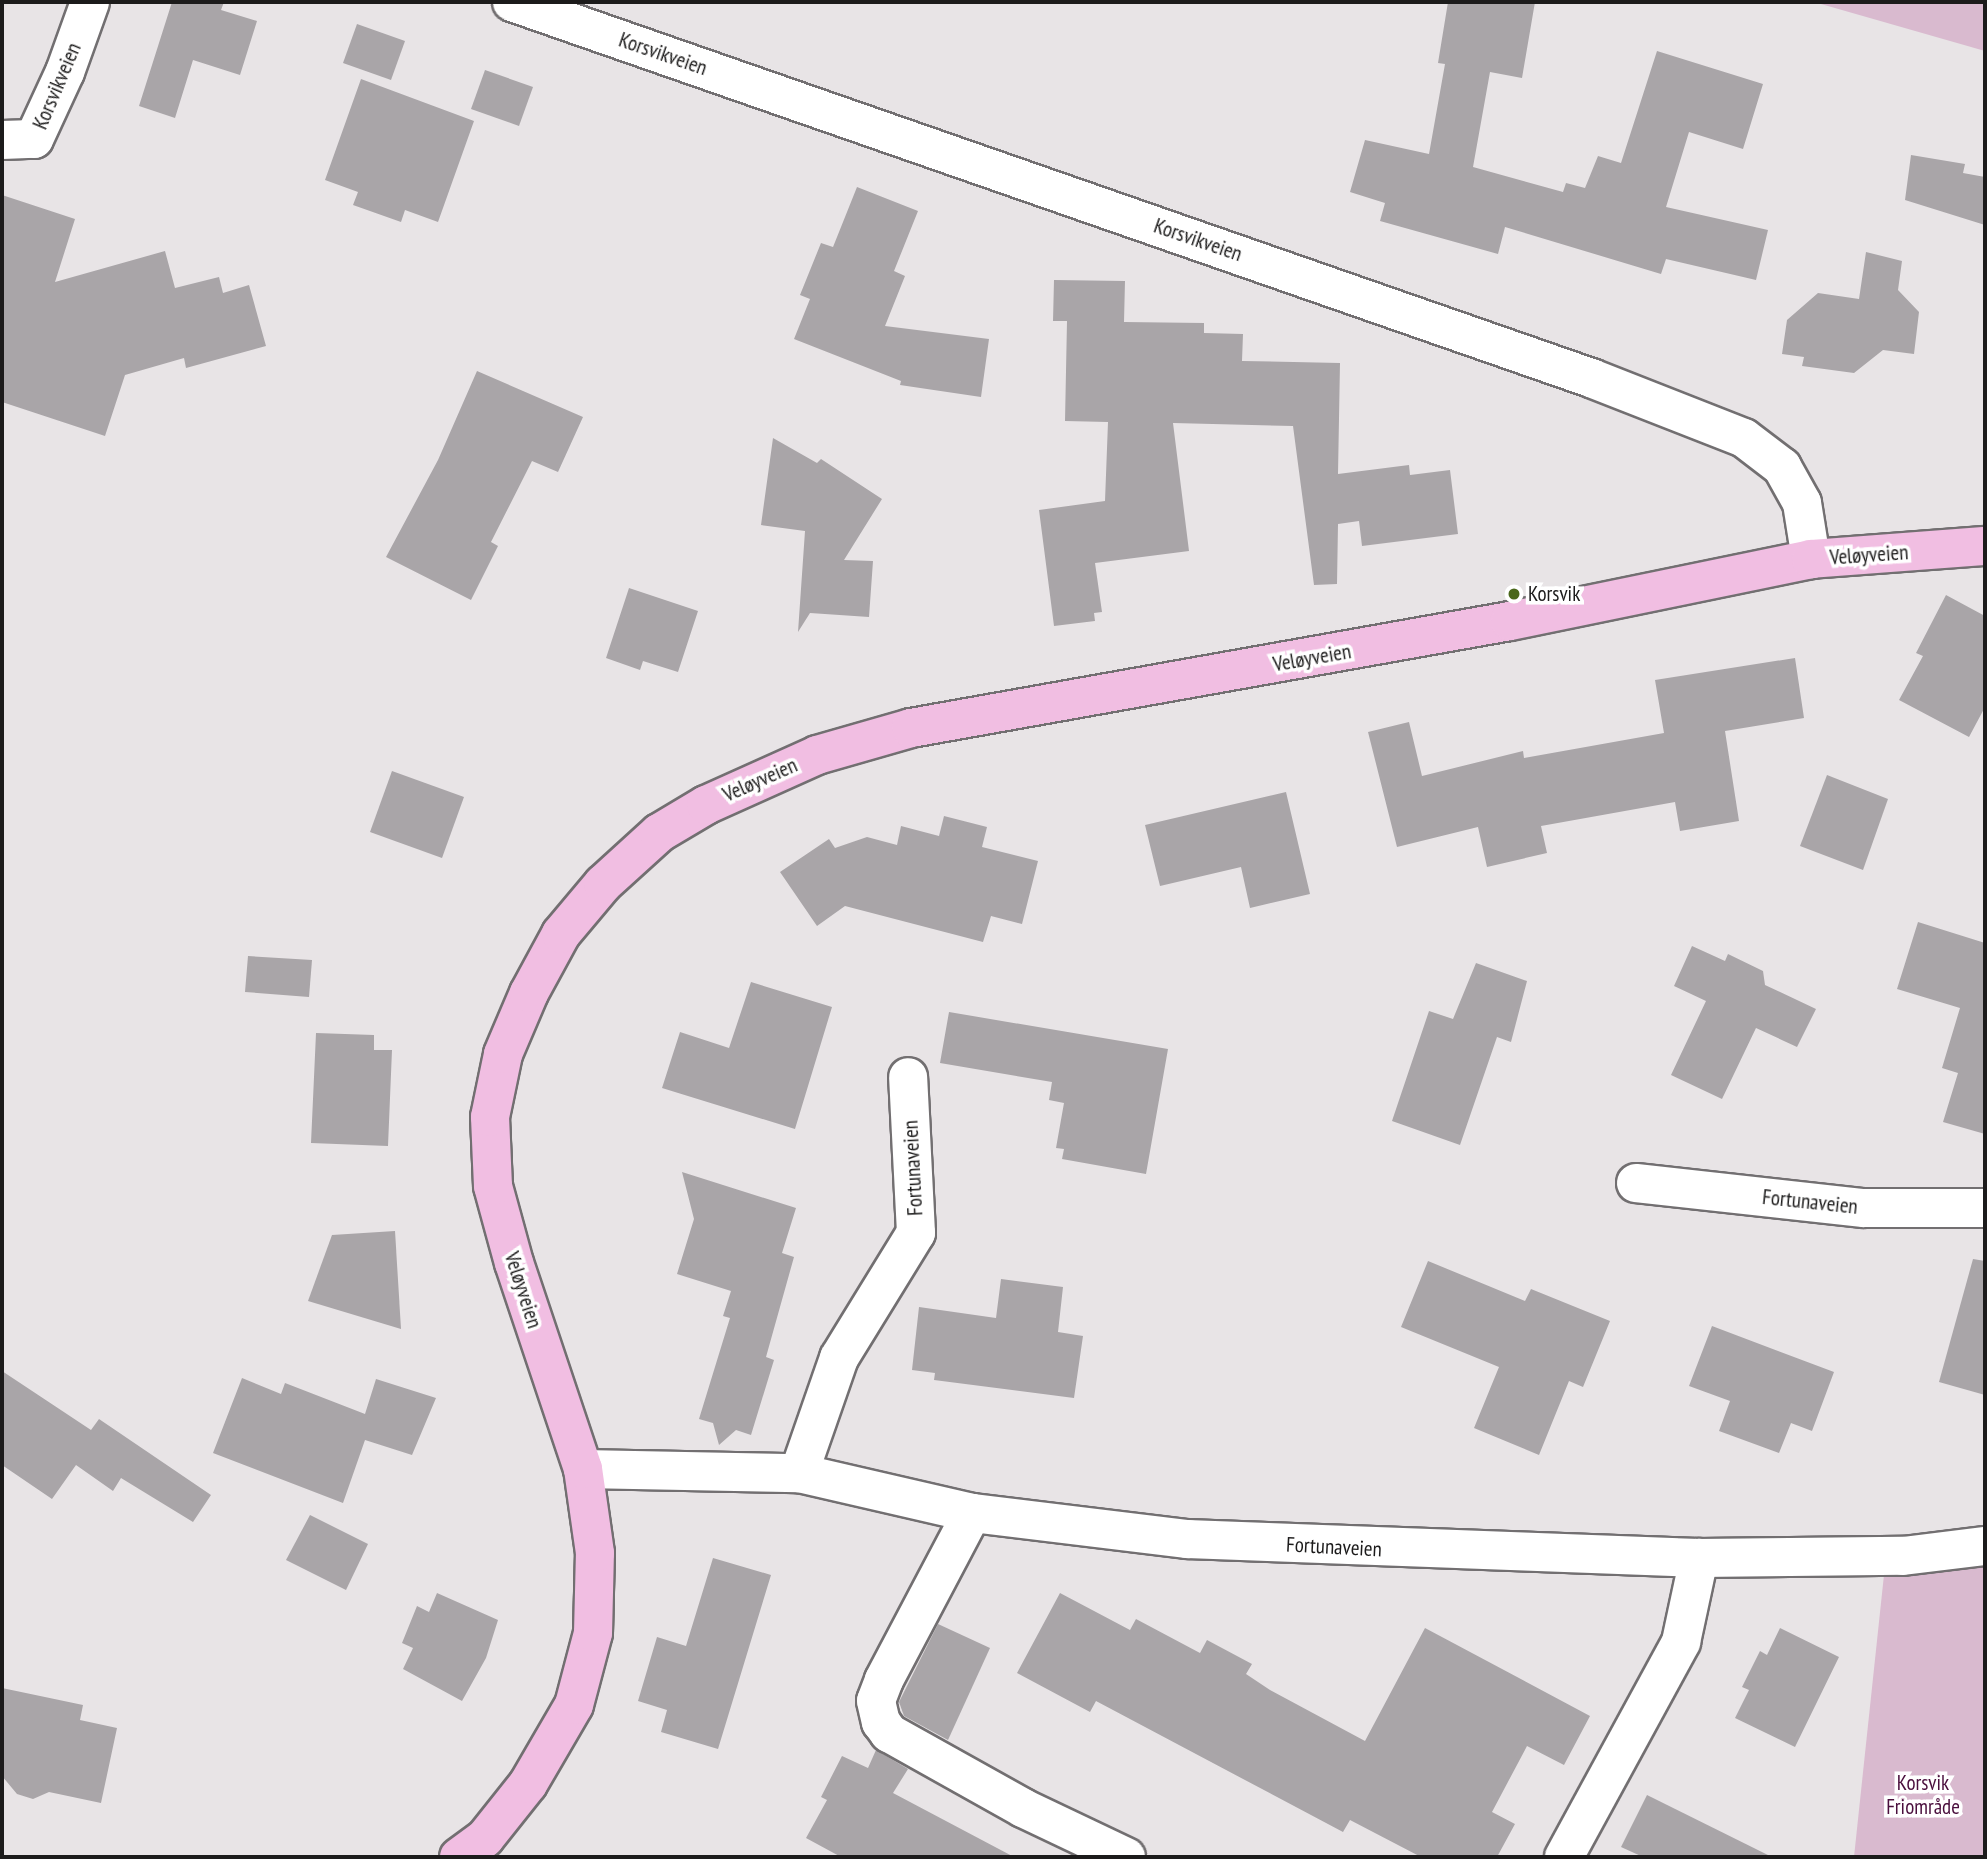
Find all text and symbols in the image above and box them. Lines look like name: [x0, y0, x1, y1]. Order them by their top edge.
street label: Korsvikveien: [616, 27, 710, 81]
street label: Korsvikveien: [28, 39, 86, 133]
street label: Korsvikveien: [1151, 213, 1245, 267]
street label: Veløyveien: [1829, 540, 1909, 570]
place label: Korsvik: [1528, 581, 1580, 607]
marker: Korsvik: [1506, 586, 1522, 602]
street label: Veløyveien: [1271, 639, 1353, 677]
street label: Veløyveien: [719, 752, 801, 808]
street label: Fortunaveien: [898, 1120, 928, 1216]
street label: Fortunaveien: [1761, 1184, 1859, 1220]
street label: Veløyveien: [499, 1249, 547, 1331]
street label: Fortunaveien: [1286, 1532, 1382, 1562]
park label: Korsvik Friområde: [1886, 1770, 1960, 1820]

